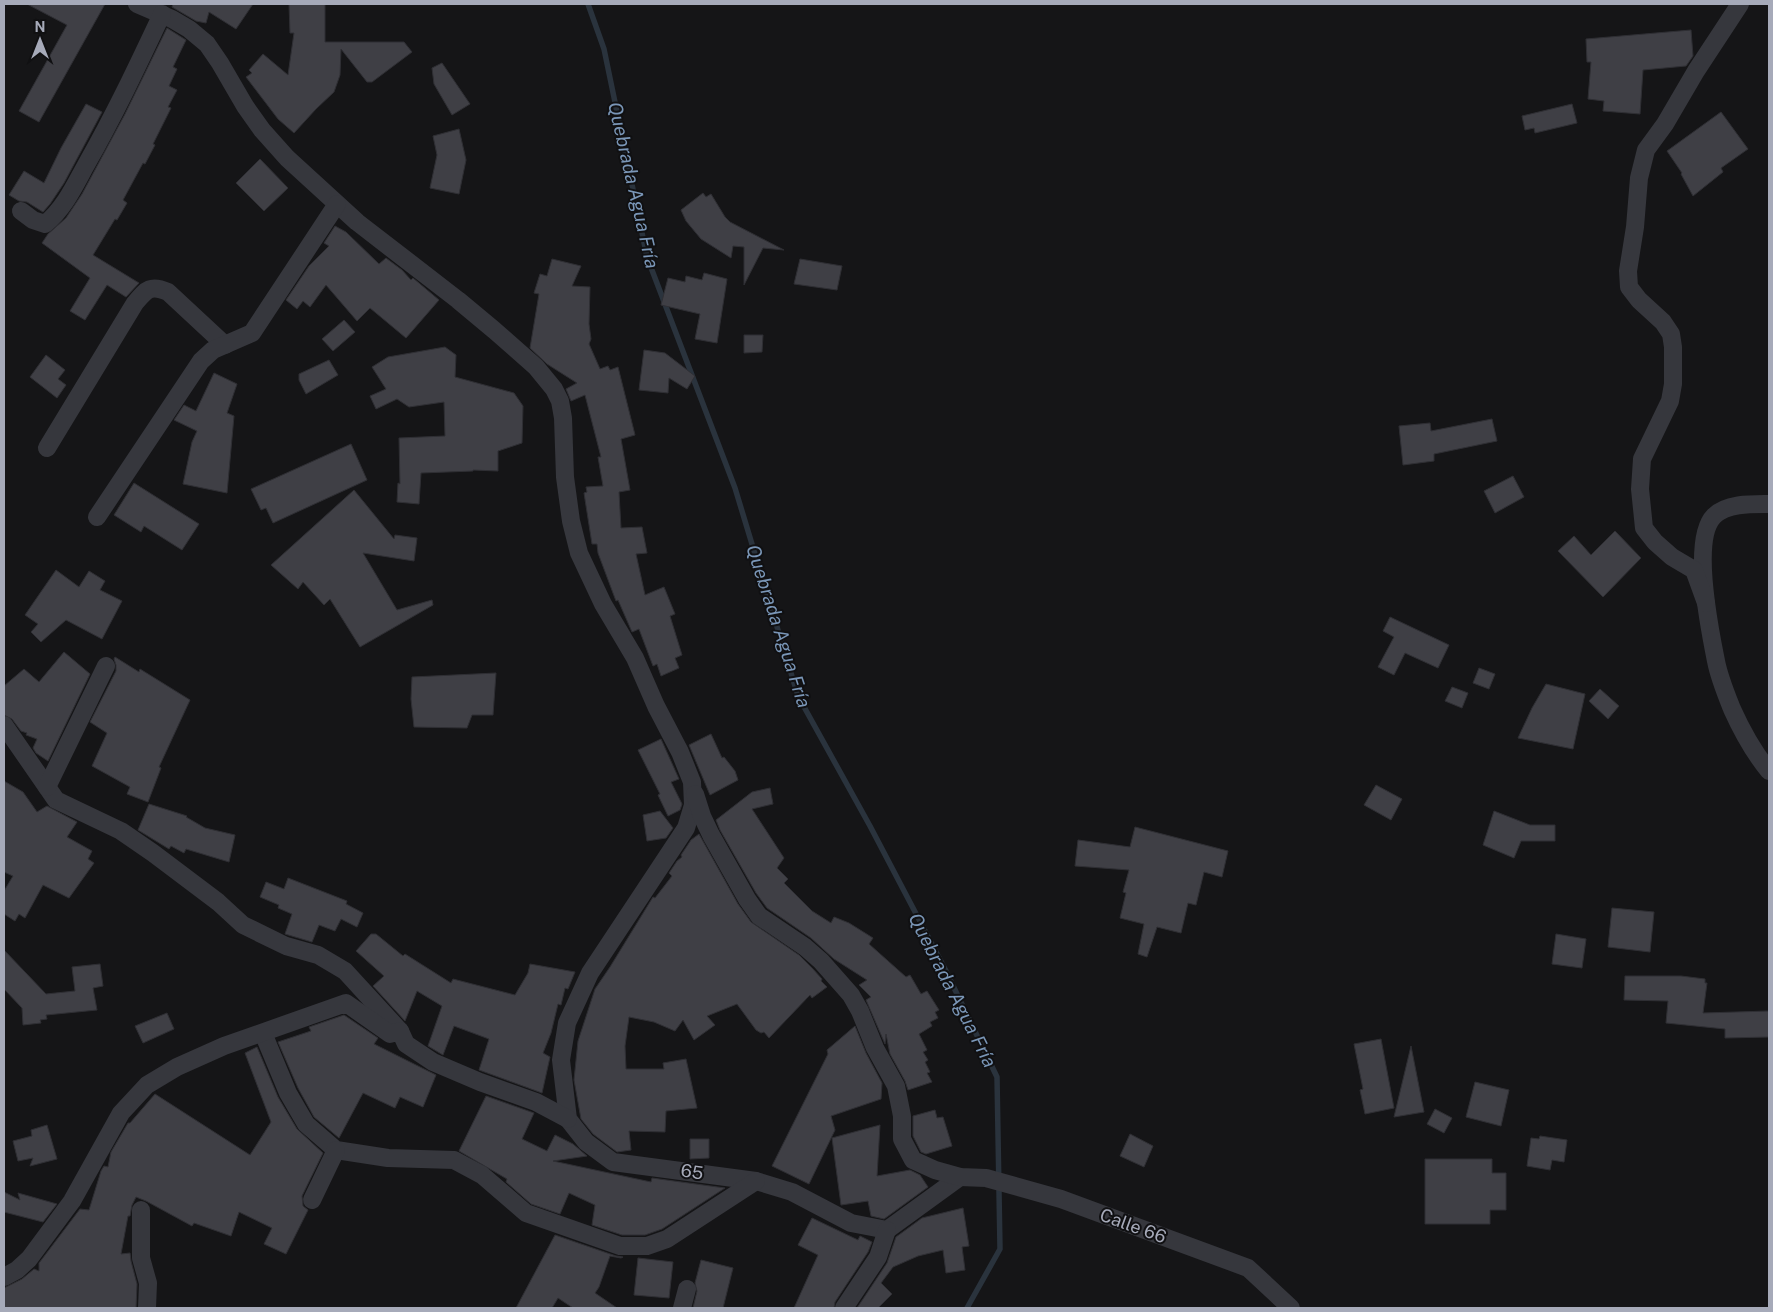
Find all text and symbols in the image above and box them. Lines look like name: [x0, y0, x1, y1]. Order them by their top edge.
north arrow: [15, 15, 65, 65]
text: N: [35, 19, 45, 35]
water label: Quebrada Agua Fría: [604, 100, 664, 270]
water label: Quebrada Agua Fría: [742, 542, 816, 710]
water label: Quebrada Agua Fría: [905, 909, 1001, 1071]
street label: 65: [679, 1160, 705, 1183]
street label: Calle 66: [1097, 1204, 1169, 1247]

